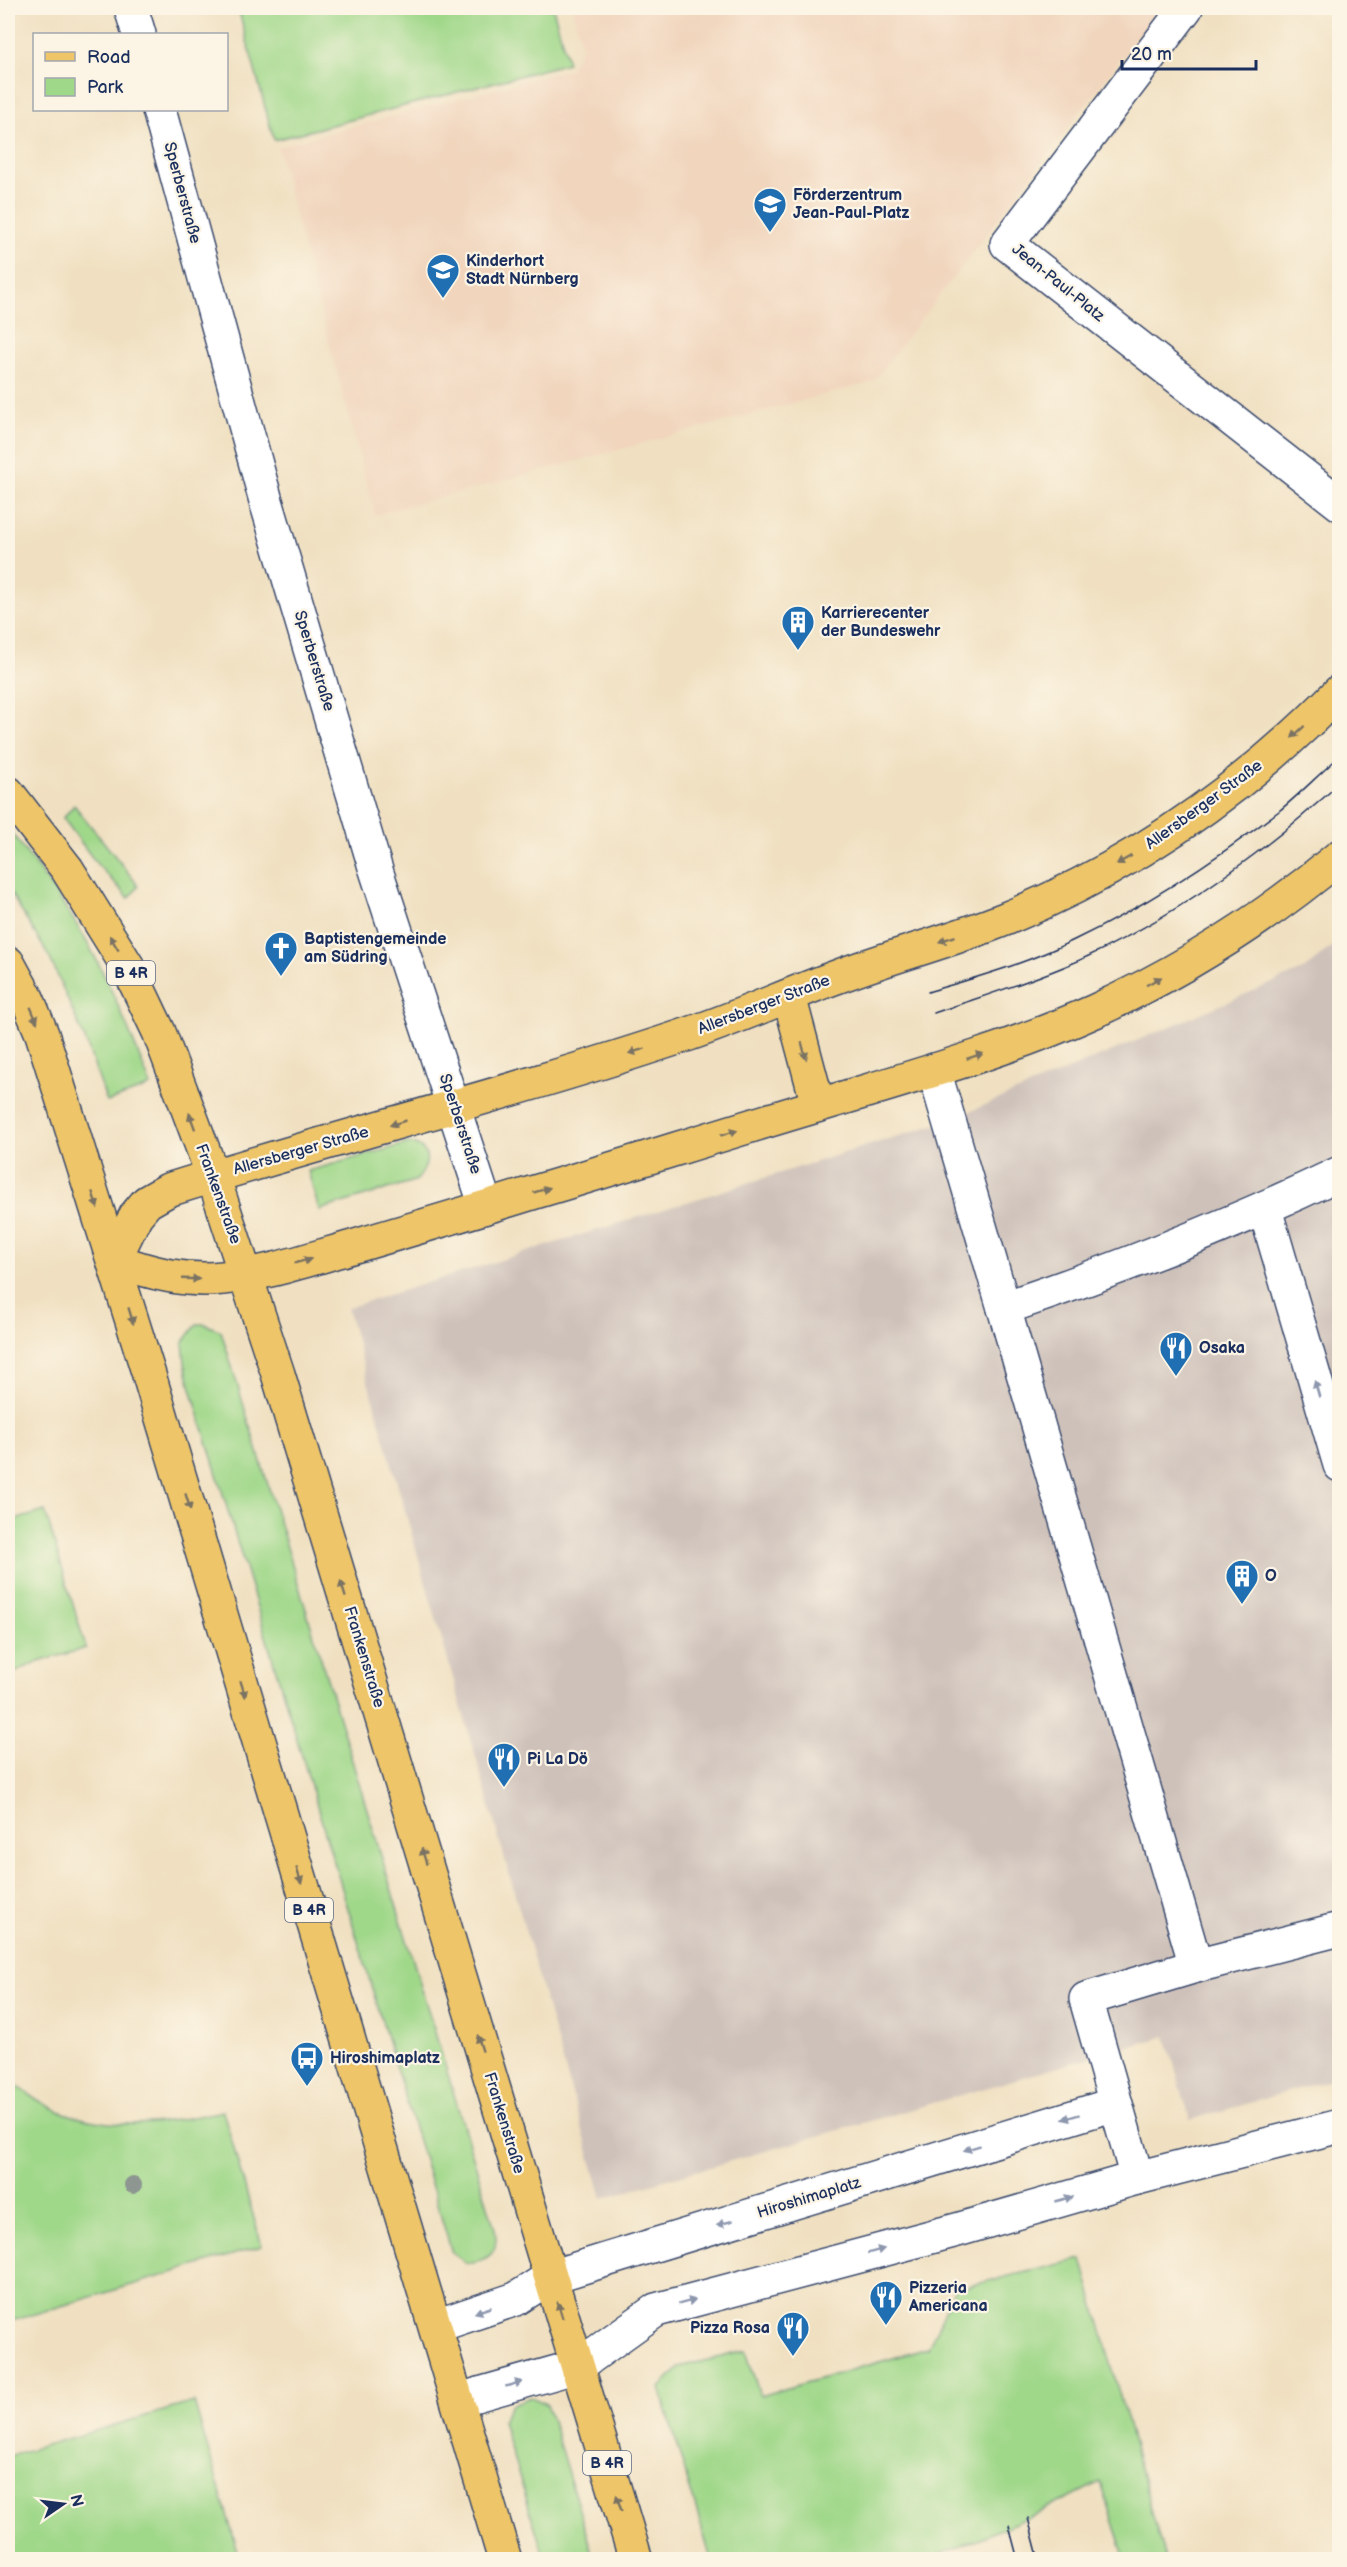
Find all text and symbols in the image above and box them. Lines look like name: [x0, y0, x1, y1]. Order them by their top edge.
legend: [33, 33, 228, 111]
scale bar: [1122, 33, 1256, 71]
text: 20 m: [1131, 44, 1172, 65]
text: Road: [87, 47, 131, 68]
text: Park: [87, 77, 123, 98]
street label: Sperberstraße: [159, 140, 205, 246]
school or university icon: Förderzentrum Jean-Paul-Platz: [752, 186, 788, 233]
place label: Förderzentrum Jean-Paul-Platz: [793, 186, 909, 223]
street label: Jean-Paul-Platz: [1008, 240, 1108, 326]
school or university icon: Kinderhort Stadt Nürnberg: [425, 252, 461, 299]
place label: Kinderhort Stadt Nürnberg: [466, 252, 578, 289]
building icon: Karrierecenter der Bundeswehr: [780, 604, 816, 651]
place label: Karrierecenter der Bundeswehr: [821, 604, 941, 641]
street label: Sperberstraße: [290, 608, 338, 714]
one-way arrow: [1291, 725, 1306, 738]
street label: Allersberger Straße: [1142, 756, 1267, 854]
one-way arrow: [1116, 855, 1133, 865]
church icon: Baptistengemeinde am Südring: [263, 930, 299, 977]
place label: Baptistengemeinde am Südring: [304, 930, 447, 967]
one-way arrow: [109, 935, 120, 951]
one-way arrow: [938, 935, 956, 945]
road number: B 4R: [107, 961, 155, 985]
street label: Allersberger Straße: [695, 971, 833, 1039]
one-way arrow: [1146, 976, 1163, 986]
one-way arrow: [30, 1006, 39, 1024]
one-way arrow: [799, 1041, 809, 1060]
one-way arrow: [628, 1047, 646, 1056]
one-way arrow: [966, 1051, 984, 1061]
street label: Sperberstraße: [435, 1071, 485, 1177]
one-way arrow: [187, 1112, 197, 1130]
one-way arrow: [389, 1119, 407, 1128]
street label: Allersberger Straße: [231, 1122, 371, 1179]
one-way arrow: [720, 1128, 738, 1137]
street label: Frankenstraße: [191, 1141, 245, 1247]
one-way arrow: [533, 1185, 551, 1194]
one-way arrow: [91, 1191, 100, 1209]
one-way arrow: [294, 1255, 313, 1265]
one-way arrow: [181, 1274, 200, 1283]
one-way arrow: [127, 1307, 136, 1325]
restaurant icon: Osaka: [1158, 1330, 1194, 1377]
place label: Osaka: [1199, 1339, 1245, 1358]
one-way arrow: [1312, 1380, 1321, 1398]
one-way arrow: [184, 1494, 193, 1512]
building icon: O: [1224, 1558, 1260, 1605]
place label: O: [1265, 1567, 1277, 1586]
one-way arrow: [338, 1580, 347, 1598]
street label: Frankenstraße: [340, 1604, 389, 1710]
one-way arrow: [239, 1680, 248, 1698]
restaurant icon: Pi La Dö: [486, 1741, 522, 1788]
place label: Pi La Dö: [527, 1750, 588, 1769]
one-way arrow: [419, 1847, 428, 1865]
one-way arrow: [295, 1867, 304, 1885]
road number: B 4R: [285, 1898, 333, 1922]
one-way arrow: [475, 2034, 484, 2052]
bus stop icon: Hiroshimaplatz: [289, 2040, 325, 2087]
place label: Hiroshimaplatz: [330, 2049, 440, 2068]
street label: Frankenstraße: [480, 2070, 529, 2176]
one-way arrow: [1062, 2113, 1080, 2122]
one-way arrow: [962, 2144, 980, 2153]
street label: Hiroshimaplatz: [755, 2173, 863, 2223]
one-way arrow: [1055, 2194, 1073, 2203]
one-way arrow: [716, 2219, 734, 2229]
one-way arrow: [867, 2246, 885, 2256]
restaurant icon: Pizzeria Americana: [868, 2279, 904, 2326]
place label: Pizzeria Americana: [908, 2279, 988, 2316]
one-way arrow: [678, 2296, 697, 2306]
one-way arrow: [555, 2301, 564, 2319]
one-way arrow: [474, 2306, 492, 2315]
restaurant icon: Pizza Rosa: [775, 2310, 811, 2357]
place label: Pizza Rosa: [690, 2319, 770, 2338]
one-way arrow: [505, 2379, 523, 2388]
road number: B 4R: [583, 2451, 631, 2475]
north arrow: [33, 2474, 93, 2534]
text: N: [65, 2493, 87, 2509]
one-way arrow: [614, 2494, 623, 2512]

